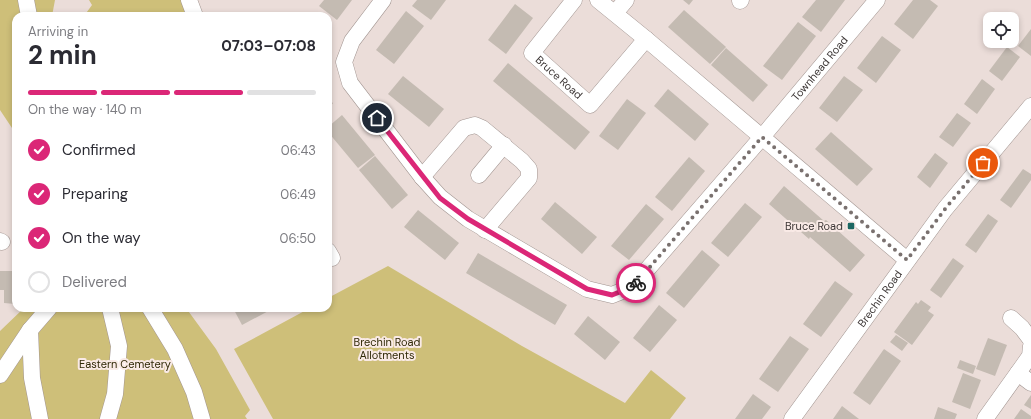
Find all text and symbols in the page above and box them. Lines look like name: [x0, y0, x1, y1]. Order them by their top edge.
map controls: [983, 12, 1019, 48]
button: locate: [983, 12, 1019, 48]
text: Arriving in: [28, 23, 88, 40]
street label: Townhead Road: [788, 33, 851, 104]
text: 07:03–07:08: [221, 36, 316, 56]
text: 2 min: [28, 38, 97, 72]
street label: Bruce Road: [533, 53, 585, 102]
text: On the way · 140 m: [28, 101, 142, 118]
pin: [360, 101, 394, 135]
icon: home: [366, 107, 388, 129]
icon: check: [28, 139, 50, 161]
text: Confirmed: [62, 140, 136, 160]
text: 06:43: [281, 142, 316, 159]
pin: [966, 146, 1000, 180]
icon: bag: [972, 152, 994, 174]
icon: check: [28, 183, 50, 205]
text: Preparing: [62, 184, 128, 204]
text: 06:49: [280, 186, 316, 203]
place label: Bruce Road: [785, 219, 843, 233]
marker: Bruce Road: [846, 221, 856, 231]
icon: check: [28, 227, 50, 249]
text: On the way: [62, 228, 141, 248]
text: 06:50: [279, 230, 316, 247]
courier: [616, 263, 656, 303]
street label: Brechin Road: [854, 267, 905, 330]
text: Delivered: [62, 272, 127, 292]
icon: bike: [625, 272, 647, 294]
park label: Brechin Road Allotments: [354, 335, 421, 362]
park label: Eastern Cemetery: [79, 357, 171, 371]

